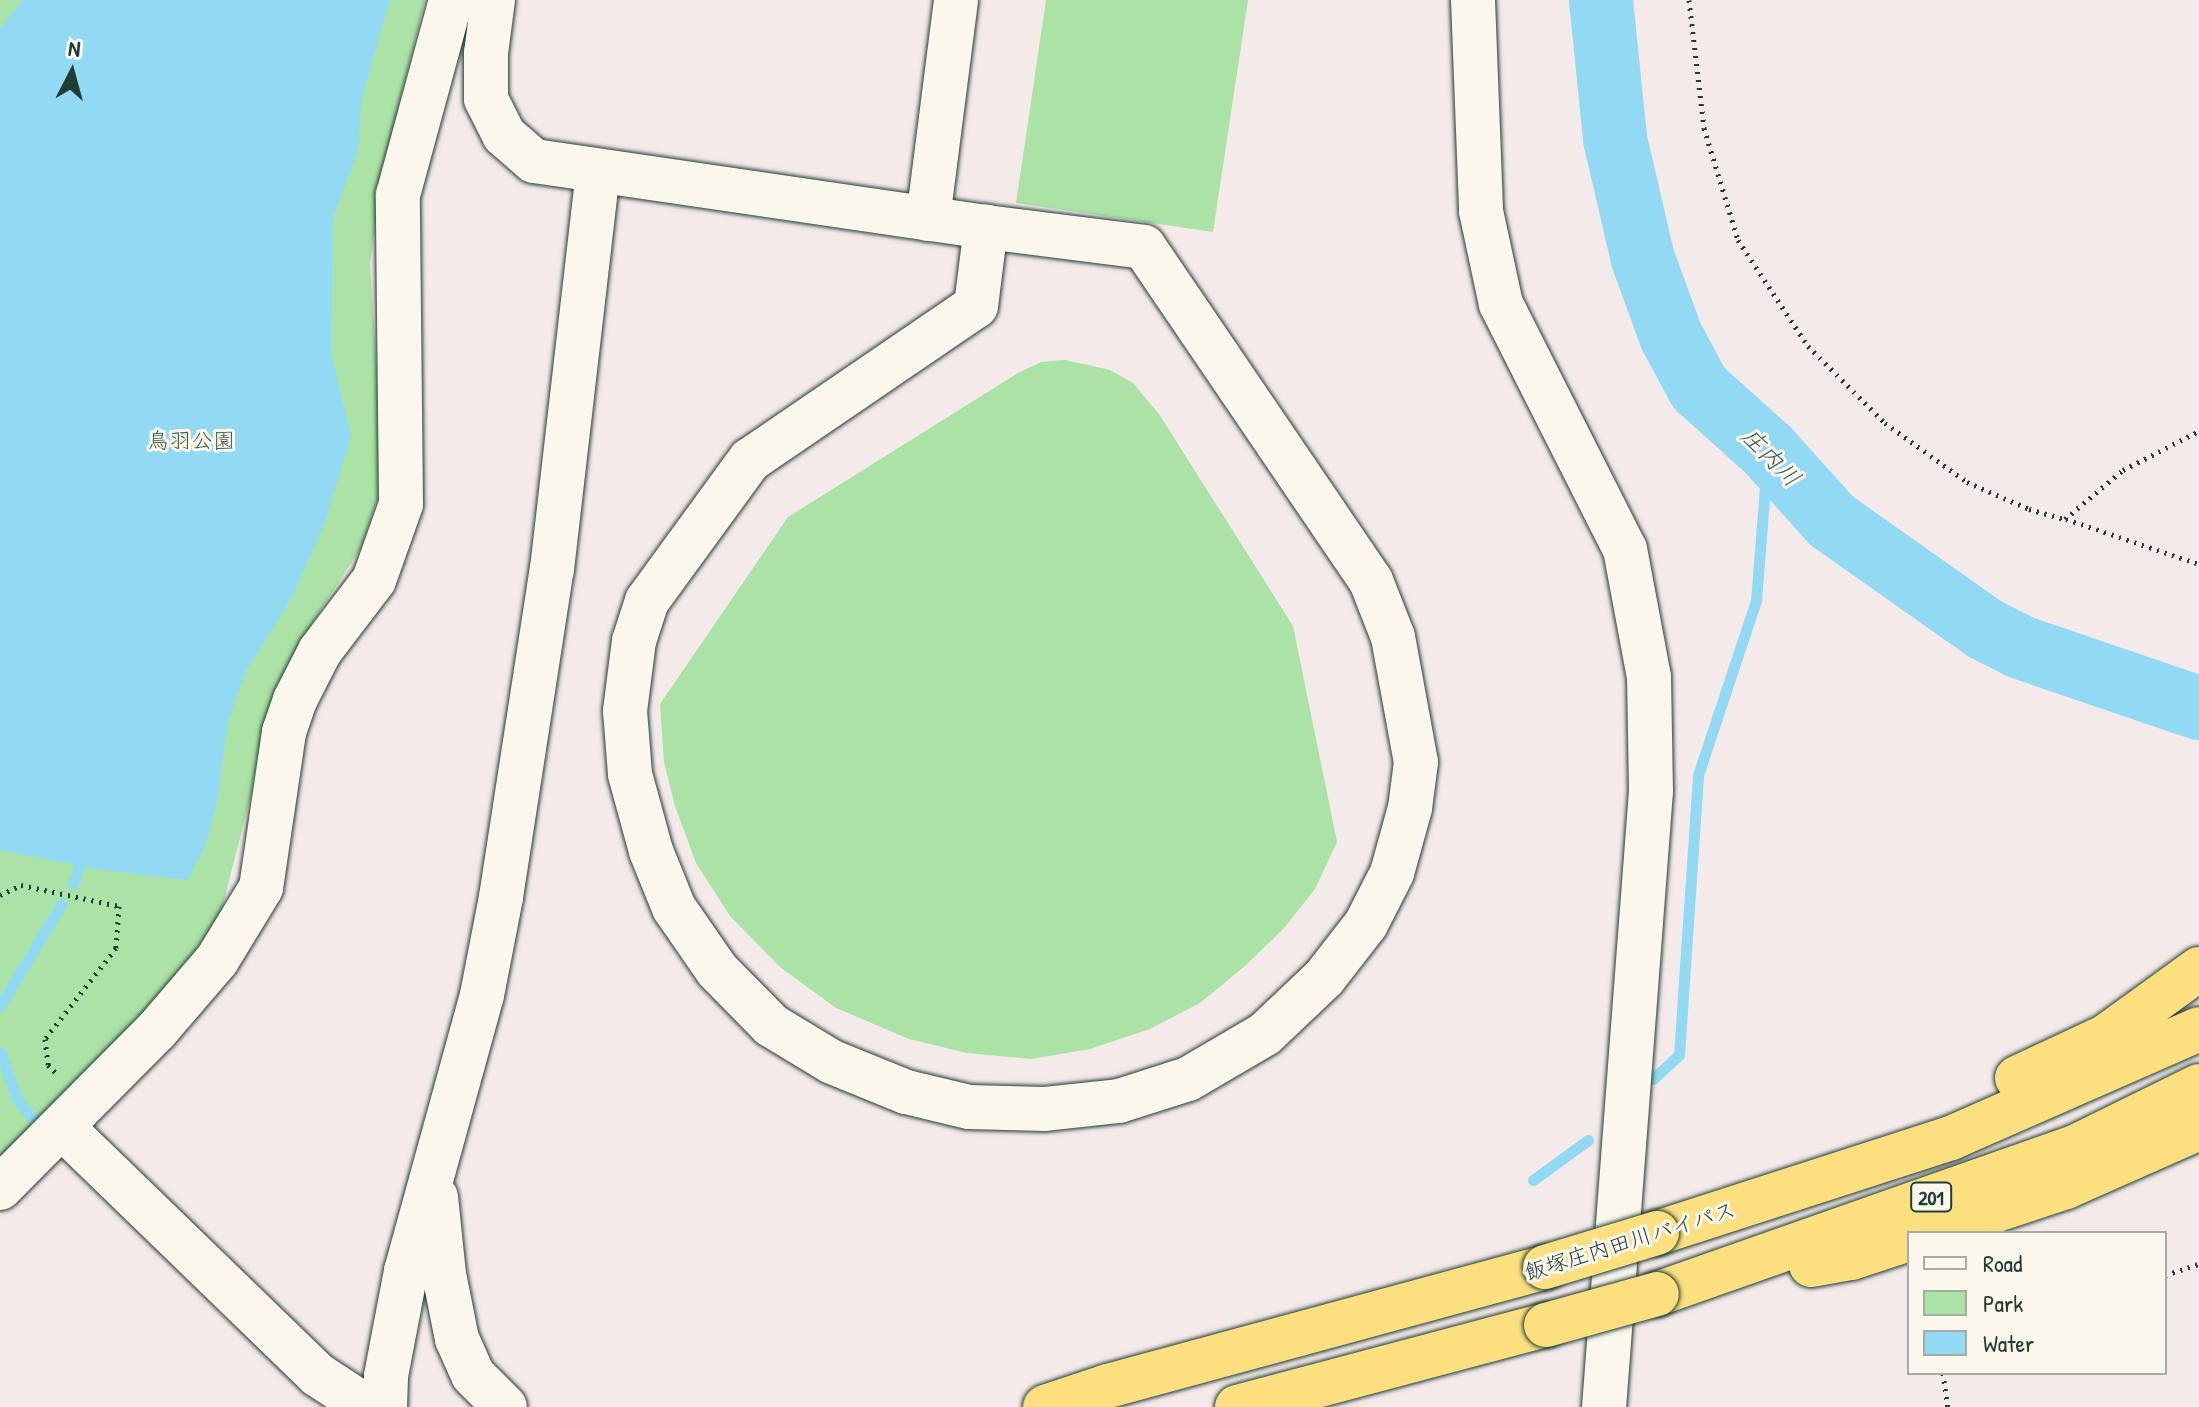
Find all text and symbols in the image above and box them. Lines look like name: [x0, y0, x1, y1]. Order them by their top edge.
north arrow: [32, 32, 112, 112]
text: N: [67, 33, 82, 64]
water label: 庄内川: [1735, 421, 1807, 493]
park label: 鳥羽公園: [147, 428, 235, 454]
road number: 201: [1909, 1181, 1953, 1213]
street label: 飯塚庄内田川バイパス: [1521, 1196, 1739, 1286]
legend: [1907, 1231, 2167, 1375]
text: Road: [1983, 1247, 2022, 1279]
text: Park: [1983, 1287, 2023, 1319]
text: Water: [1983, 1327, 2034, 1359]

